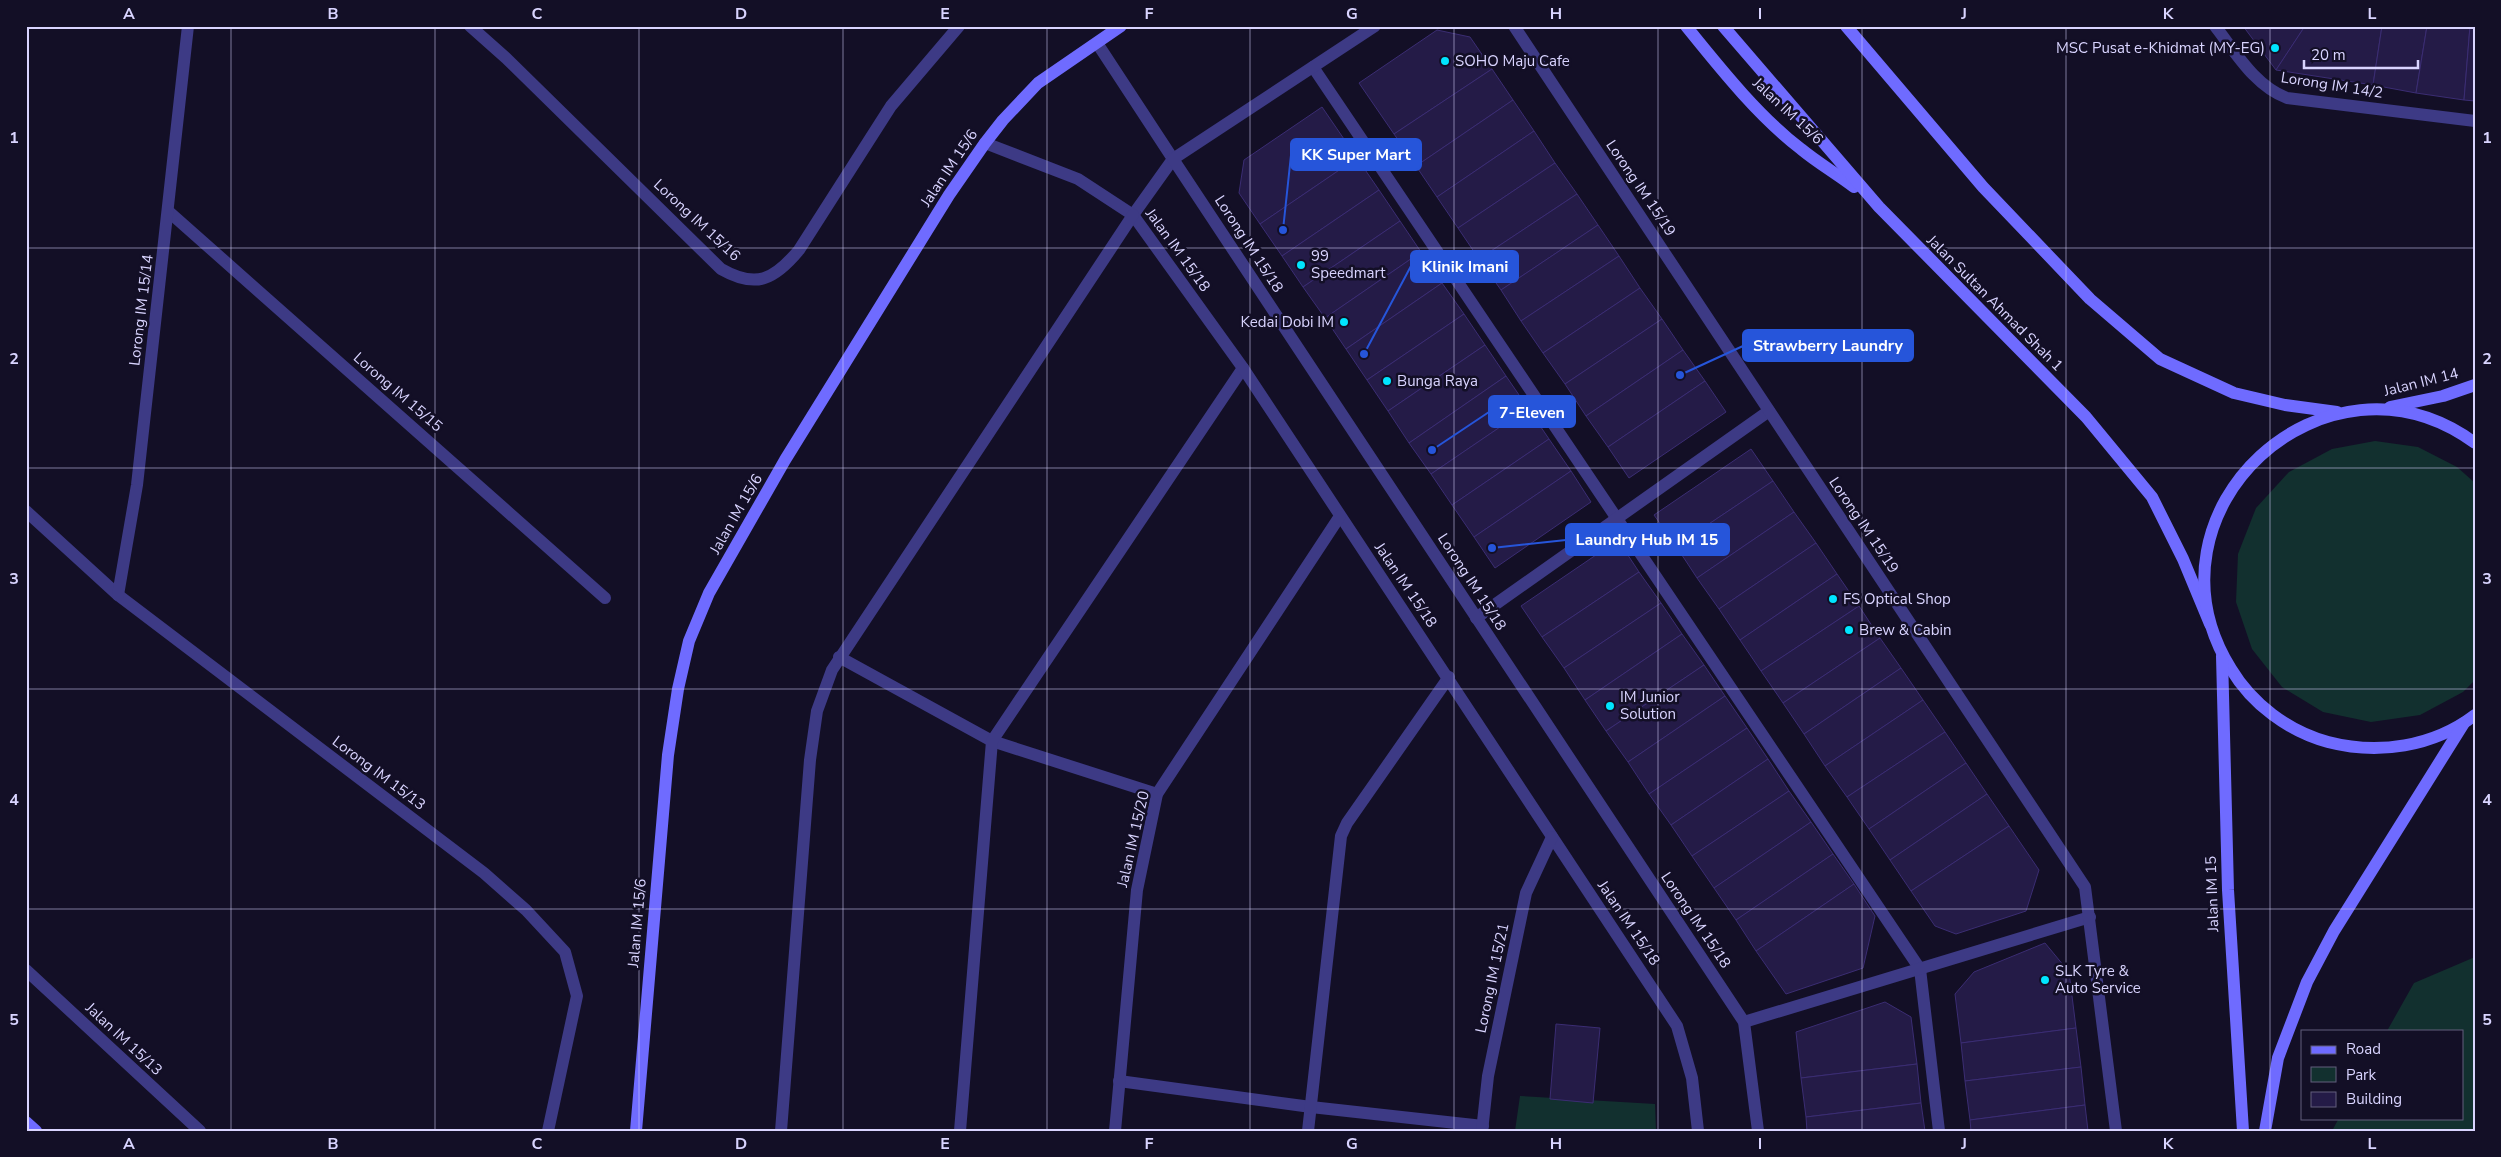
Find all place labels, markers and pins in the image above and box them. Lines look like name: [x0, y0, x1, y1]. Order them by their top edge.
place label: MSC Pusat e-Khidmat (MY-EG): [2056, 38, 2265, 58]
marker: MSC Pusat e-Khidmat (MY-EG): [2269, 42, 2281, 54]
place label: SOHO Maju Cafe: [1455, 51, 1570, 71]
marker: SOHO Maju Cafe: [1439, 55, 1451, 67]
callout: KK Super Mart: [1291, 139, 1421, 170]
place label: 99 Speedmart: [1311, 246, 1386, 283]
callout: Klinik Imani: [1411, 251, 1518, 282]
marker: 99 Speedmart: [1295, 259, 1307, 271]
place label: Kedai Dobi IM: [1241, 312, 1334, 332]
marker: Kedai Dobi IM: [1338, 316, 1350, 328]
callout: Strawberry Laundry: [1743, 330, 1913, 361]
place label: Bunga Raya: [1397, 371, 1478, 391]
marker: Bunga Raya: [1381, 375, 1393, 387]
callout: 7-Eleven: [1489, 396, 1575, 427]
callout: Laundry Hub IM 15: [1566, 524, 1729, 555]
place label: FS Optical Shop: [1843, 589, 1951, 609]
marker: FS Optical Shop: [1827, 593, 1839, 605]
place label: Brew & Cabin: [1859, 620, 1952, 640]
marker: Brew & Cabin: [1843, 624, 1855, 636]
place label: IM Junior Solution: [1620, 687, 1680, 724]
marker: IM Junior Solution: [1604, 700, 1616, 712]
place label: SLK Tyre & Auto Service: [2055, 961, 2141, 998]
marker: SLK Tyre & Auto Service: [2039, 974, 2051, 986]

